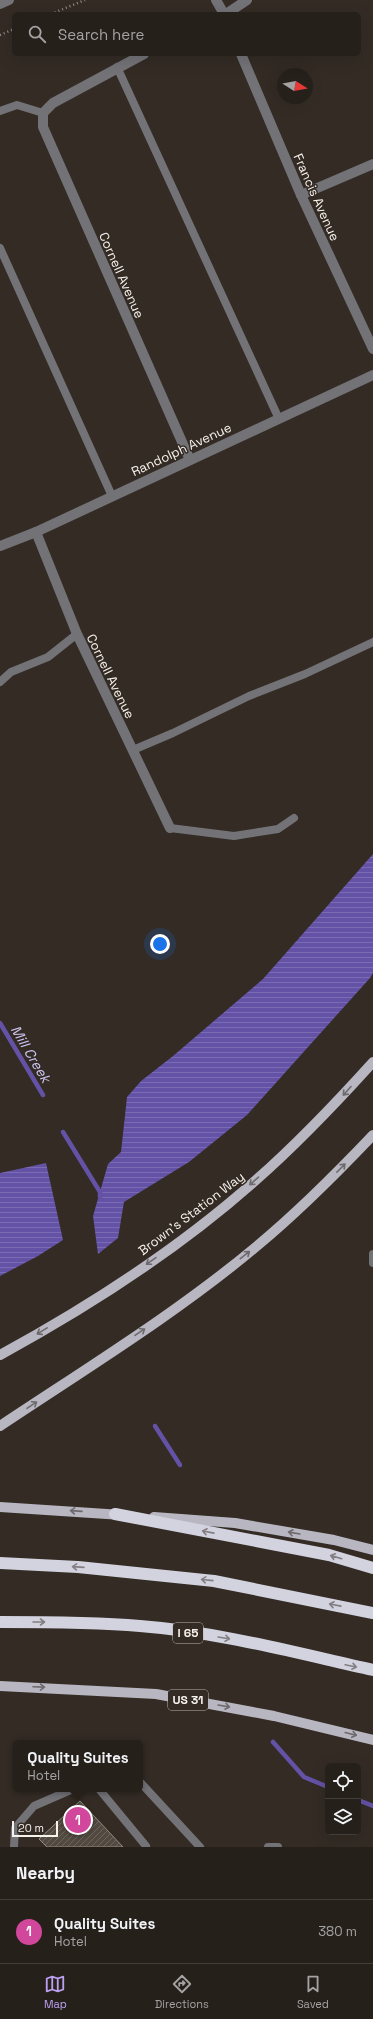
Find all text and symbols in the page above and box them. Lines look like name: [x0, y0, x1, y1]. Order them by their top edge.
search box: [12, 12, 361, 56]
icon: search: [26, 23, 48, 45]
text: Search here: [58, 25, 144, 44]
north arrow: [277, 68, 313, 104]
street label: Francis Avenue: [290, 151, 343, 244]
street label: Cornell Avenue: [95, 230, 148, 321]
street label: Randolph Avenue: [128, 419, 234, 480]
street label: Cornell Avenue: [83, 631, 138, 721]
your location: [150, 934, 170, 954]
water label: Mill Creek: [7, 1022, 56, 1087]
one-way arrow: [343, 1085, 352, 1095]
one-way arrow: [337, 1163, 346, 1173]
street label: Brown's Station Way: [135, 1168, 248, 1259]
one-way arrow: [249, 1177, 259, 1186]
one-way arrow: [240, 1251, 251, 1260]
one-way arrow: [146, 1257, 157, 1265]
one-way arrow: [36, 1327, 48, 1335]
one-way arrow: [134, 1328, 145, 1336]
one-way arrow: [27, 1400, 38, 1409]
one-way arrow: [70, 1508, 83, 1515]
one-way arrow: [202, 1528, 215, 1536]
one-way arrow: [288, 1529, 301, 1537]
one-way arrow: [329, 1553, 342, 1560]
one-way arrow: [72, 1563, 85, 1570]
one-way arrow: [201, 1576, 214, 1584]
one-way arrow: [329, 1601, 342, 1609]
one-way arrow: [32, 1618, 45, 1626]
road number: I 65: [173, 1623, 203, 1643]
one-way arrow: [217, 1634, 230, 1642]
one-way arrow: [344, 1662, 357, 1670]
one-way arrow: [32, 1683, 45, 1691]
road number: US 31: [168, 1690, 208, 1710]
one-way arrow: [217, 1703, 230, 1711]
one-way arrow: [344, 1731, 357, 1738]
popup: [13, 1740, 143, 1792]
text: Quality Suites: [27, 1748, 129, 1767]
map controls: [325, 1763, 361, 1835]
button: locate: [325, 1763, 361, 1799]
text: Hotel: [27, 1767, 60, 1784]
button: layers: [325, 1799, 361, 1835]
pin: 1: [65, 1805, 91, 1835]
scale bar: [12, 1819, 58, 1838]
text: 20 m: [18, 1821, 44, 1835]
text: Nearby: [16, 1862, 75, 1884]
text: Quality Suites: [54, 1914, 155, 1933]
text: 1: [26, 1923, 32, 1940]
text: 380 m: [318, 1923, 357, 1940]
text: Hotel: [54, 1933, 87, 1950]
tab: Map: [44, 1973, 67, 2011]
tab: Directions: [155, 1973, 209, 2011]
tab: Saved: [297, 1973, 329, 2011]

